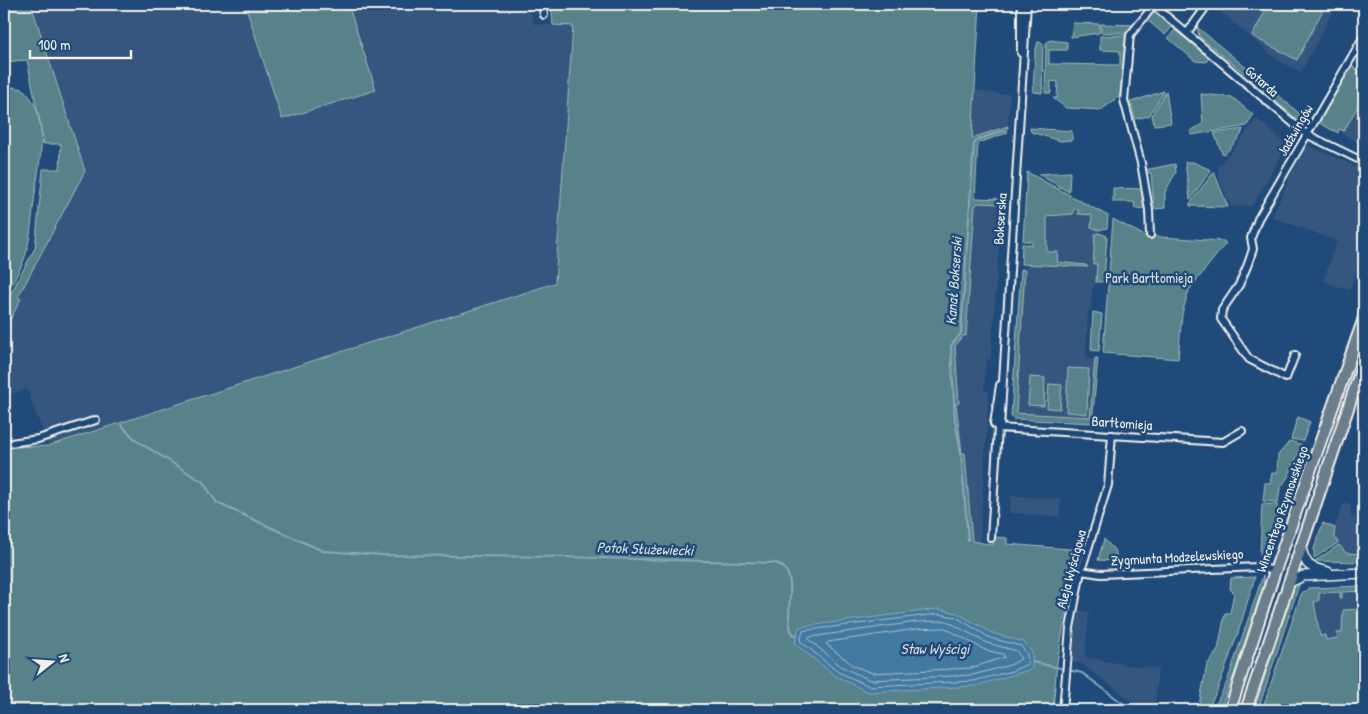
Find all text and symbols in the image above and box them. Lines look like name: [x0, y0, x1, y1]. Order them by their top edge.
scale bar: [30, 28, 131, 60]
text: 100 m: [38, 34, 71, 55]
street label: Gotarda: [1241, 61, 1284, 101]
street label: Jadźwingów: [1272, 100, 1318, 159]
street label: Bokserska: [988, 192, 1011, 245]
water label: Kanał Bokserski: [940, 235, 967, 326]
park label: Park Bartłomieja: [1105, 268, 1193, 288]
street label: Bartłomieja: [1091, 411, 1154, 435]
street label: Wincentego Rzymowskiego: [1251, 443, 1313, 575]
street label: Aleja Wyścigowa: [1051, 527, 1091, 610]
water label: Potok Służewiecki: [596, 536, 695, 561]
street label: Zygmunta Modzelewskiego: [1110, 544, 1244, 570]
north arrow: [28, 636, 78, 686]
water label: Staw Wyścigi: [901, 638, 971, 659]
text: N: [55, 652, 75, 665]

